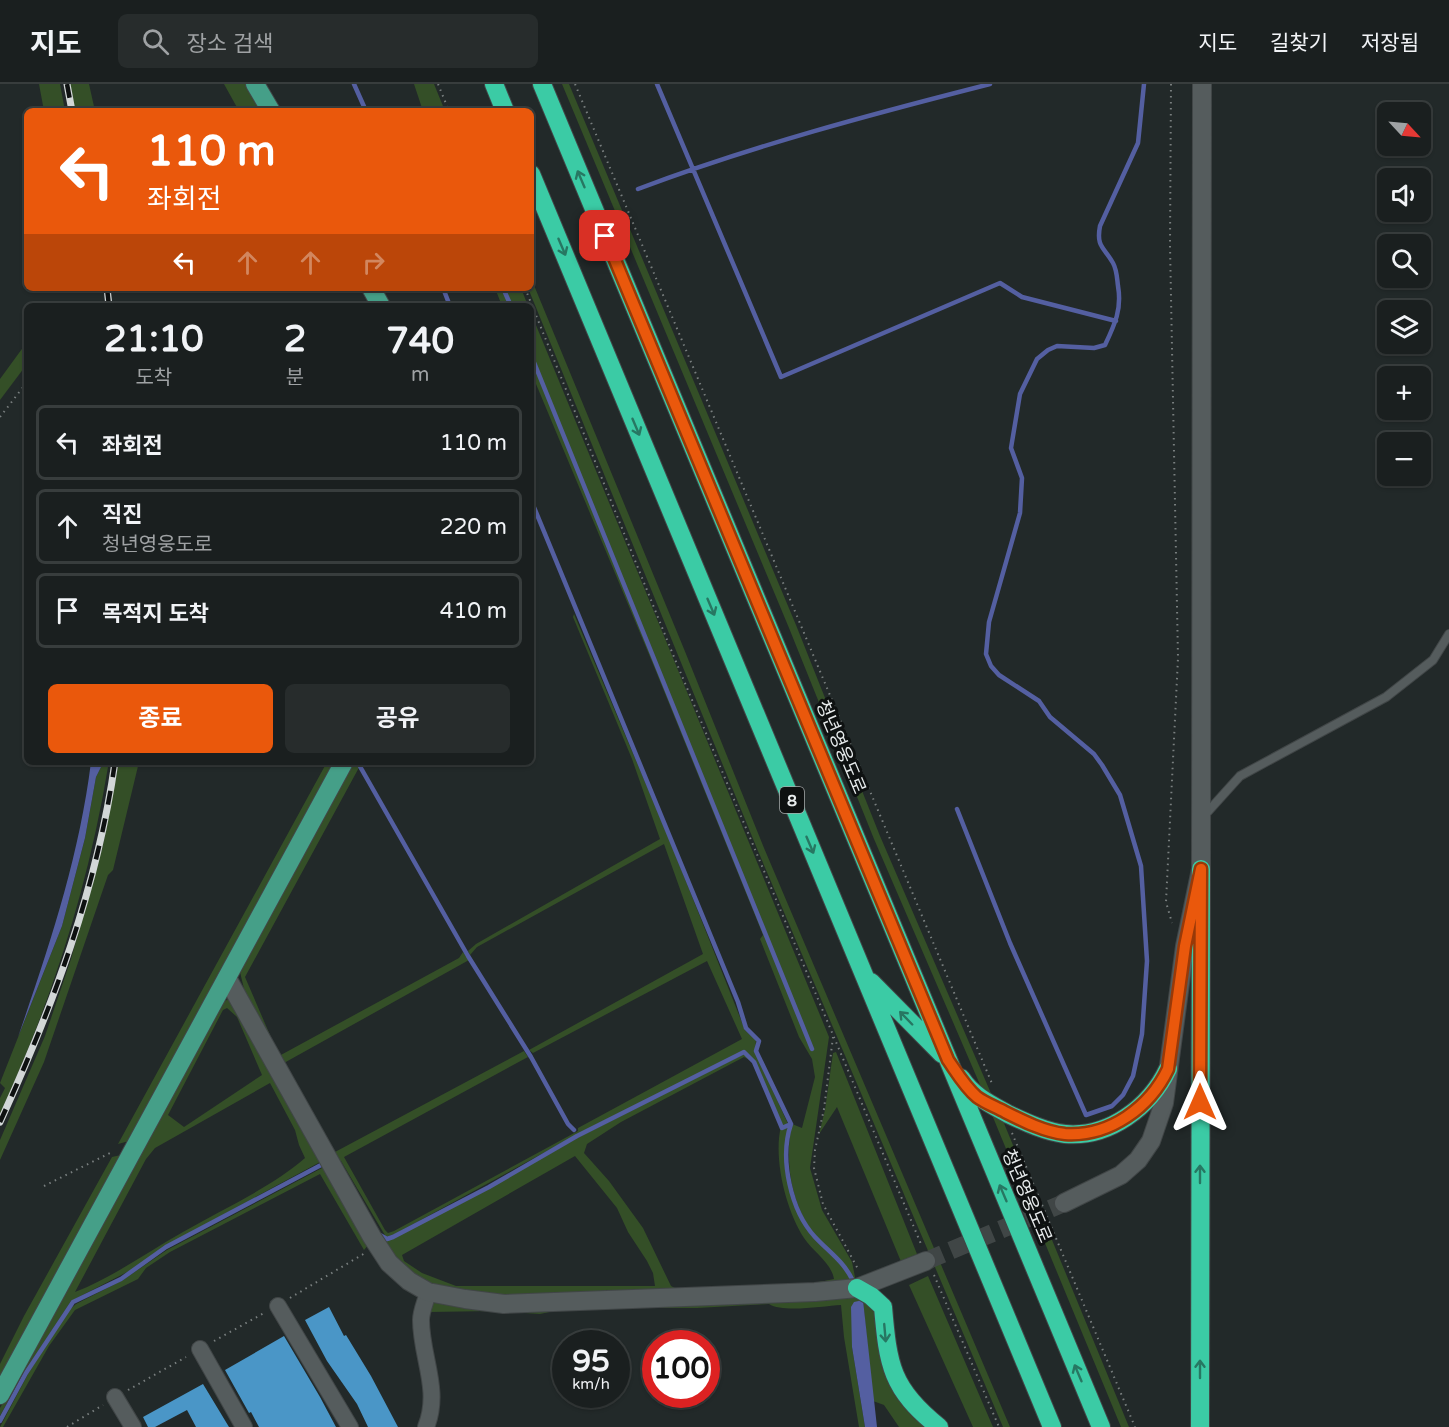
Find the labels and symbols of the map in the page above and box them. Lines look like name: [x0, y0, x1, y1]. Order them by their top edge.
north arrow: [1377, 102, 1431, 156]
one-way arrow: [575, 170, 586, 189]
pin: [579, 210, 630, 261]
one-way arrow: [557, 238, 568, 256]
one-way arrow: [631, 418, 642, 436]
one-way arrow: [706, 598, 717, 616]
street label: 청년영웅도로: [811, 697, 871, 797]
road number: 8: [780, 787, 804, 813]
one-way arrow: [805, 836, 817, 854]
one-way arrow: [899, 1011, 914, 1026]
position arrow: [1168, 1070, 1232, 1134]
street label: 청년영웅도로: [997, 1146, 1057, 1246]
one-way arrow: [1194, 1164, 1206, 1184]
one-way arrow: [997, 1184, 1008, 1203]
one-way arrow: [880, 1323, 891, 1343]
speed limit sign: 100: [642, 1330, 720, 1408]
one-way arrow: [1194, 1359, 1206, 1379]
one-way arrow: [1072, 1364, 1083, 1383]

